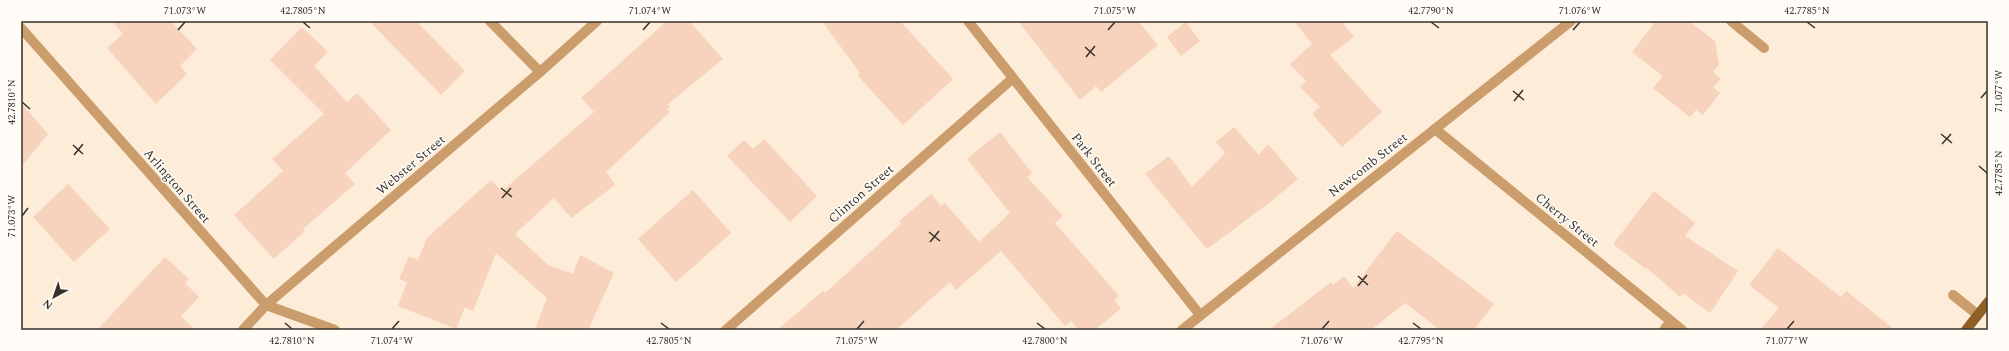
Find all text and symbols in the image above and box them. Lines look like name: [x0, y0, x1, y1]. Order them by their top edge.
text: 71.073°W: [164, 3, 206, 19]
text: 42.7805°N: [280, 3, 326, 19]
text: 71.074°W: [629, 3, 671, 19]
text: 71.075°W: [1094, 3, 1136, 19]
text: 42.7790°N: [1408, 3, 1454, 19]
text: 71.076°W: [1559, 3, 1601, 19]
text: 42.7785°N: [1784, 3, 1830, 19]
text: 71.077°W: [1991, 70, 2007, 112]
text: 42.7810°N: [4, 79, 20, 125]
street label: Newcomb Street: [1324, 128, 1412, 202]
street label: Park Street: [1066, 129, 1122, 192]
street label: Webster Street: [372, 130, 450, 200]
street label: Arlington Street: [139, 144, 216, 228]
text: 42.7785°N: [1991, 150, 2007, 196]
street label: Clinton Street: [824, 159, 899, 228]
street label: Cherry Street: [1531, 188, 1604, 252]
text: 71.073°W: [4, 195, 20, 237]
north arrow: [34, 277, 74, 317]
text: N: [39, 295, 57, 314]
text: 42.7810°N: [269, 333, 315, 349]
text: 71.074°W: [371, 333, 413, 349]
text: 42.7805°N: [646, 333, 692, 349]
text: 71.075°W: [836, 333, 878, 349]
text: 42.7800°N: [1022, 333, 1068, 349]
text: 71.076°W: [1301, 333, 1343, 349]
text: 42.7795°N: [1398, 333, 1444, 349]
text: 71.077°W: [1766, 333, 1808, 349]

